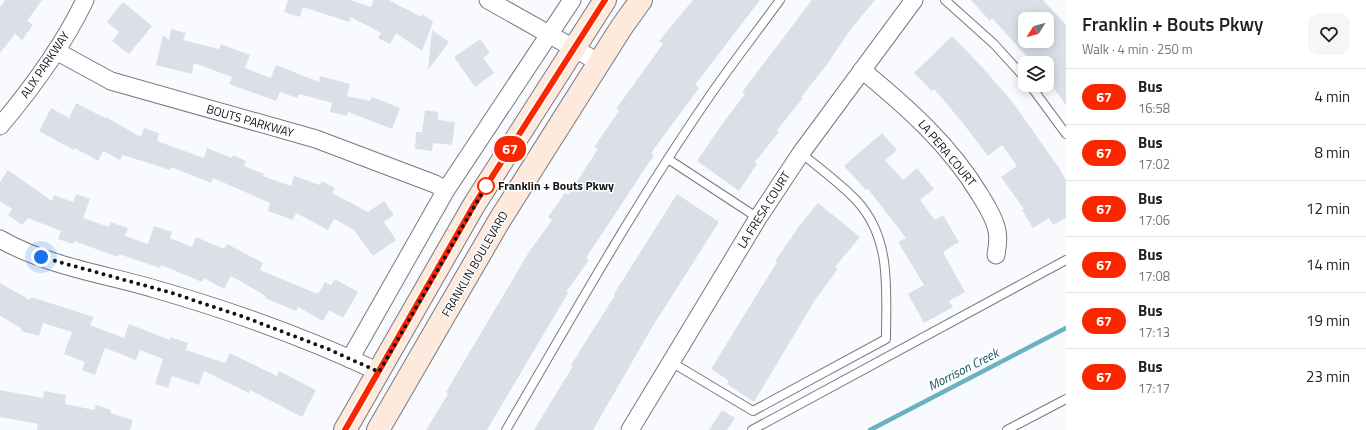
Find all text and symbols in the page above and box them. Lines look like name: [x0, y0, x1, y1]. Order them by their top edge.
text: Franklin + Bouts Pkwy: [1082, 9, 1263, 38]
north arrow: [1018, 12, 1054, 48]
map controls: [1018, 12, 1054, 92]
button: heart: [1308, 13, 1350, 55]
street label: ALIX PARKWAY: [15, 27, 74, 102]
text: Walk · 4 min · 250 m: [1082, 39, 1193, 59]
button: layers: [1018, 56, 1054, 92]
text: Bus: [1138, 75, 1163, 98]
text: 4 min: [1314, 85, 1350, 108]
text: 67: [1096, 86, 1112, 107]
text: 16:58: [1138, 98, 1170, 118]
street label: BOUTS PARKWAY: [204, 99, 297, 142]
street label: LA PERA COURT: [914, 115, 981, 191]
text: Bus: [1138, 131, 1163, 154]
line badge: 67: [492, 136, 528, 162]
text: 67: [502, 138, 518, 159]
text: 8 min: [1314, 141, 1350, 164]
text: 67: [1096, 142, 1112, 163]
text: 17:02: [1138, 154, 1170, 174]
street label: LA FRESA COURT: [732, 167, 795, 252]
place label: Franklin + Bouts Pkwy: [498, 176, 614, 195]
marker: Franklin + Bouts Pkwy: [477, 177, 495, 195]
text: Bus: [1138, 187, 1163, 210]
text: 12 min: [1306, 197, 1350, 220]
text: 67: [1096, 198, 1112, 219]
street label: FRANKLIN BOULEVARD: [436, 207, 513, 320]
text: 17:06: [1138, 210, 1170, 230]
text: Bus: [1138, 243, 1163, 266]
your location: [31, 247, 51, 267]
text: 14 min: [1306, 253, 1350, 276]
text: 67: [1096, 254, 1112, 275]
text: 17:08: [1138, 266, 1170, 286]
text: Bus: [1138, 299, 1163, 322]
text: 19 min: [1306, 309, 1350, 332]
text: 67: [1096, 310, 1112, 331]
text: 17:13: [1138, 322, 1170, 342]
water label: Morrison Creek: [924, 342, 1004, 395]
text: Bus: [1138, 355, 1163, 378]
text: 23 min: [1306, 365, 1350, 388]
text: 67: [1096, 366, 1112, 387]
text: 17:17: [1138, 378, 1170, 398]

